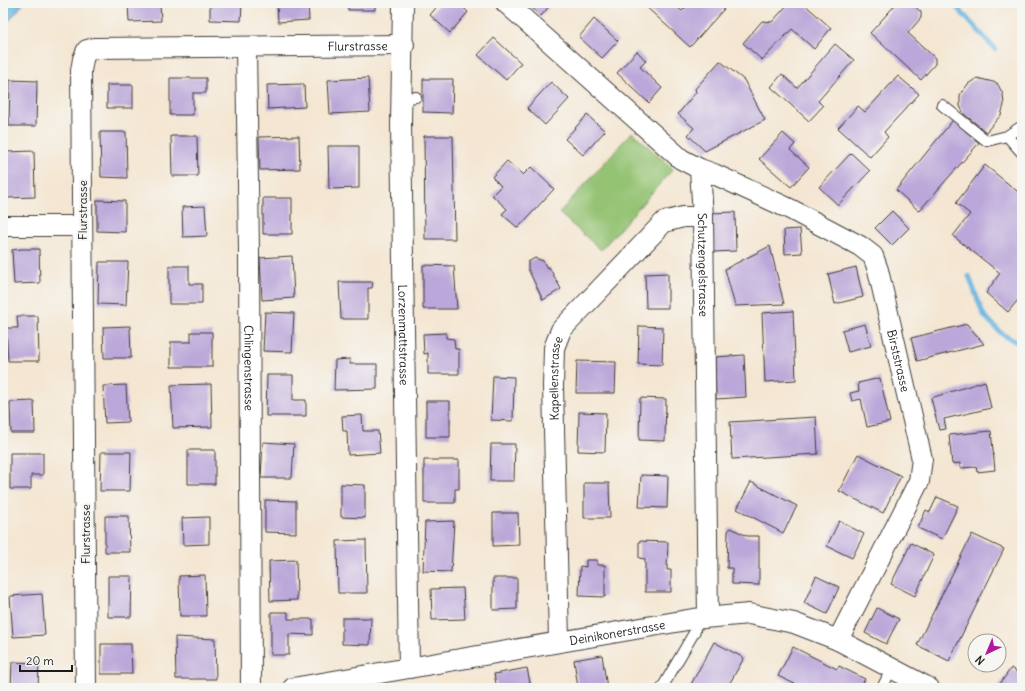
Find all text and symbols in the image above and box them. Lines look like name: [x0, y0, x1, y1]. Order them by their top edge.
street label: Flurstrasse: [328, 38, 388, 53]
street label: Flurstrasse: [75, 180, 90, 240]
street label: Schutzengelstrasse: [695, 212, 712, 317]
street label: Lorzenmattstrasse: [396, 284, 412, 386]
street label: Chlingenstrasse: [242, 325, 257, 411]
street label: Birststrasse: [885, 328, 914, 393]
street label: Kapellenstrasse: [545, 334, 565, 421]
street label: Flurstrasse: [78, 504, 93, 564]
street label: Deinikonerstrasse: [568, 616, 666, 648]
north arrow: [967, 633, 1007, 673]
scale bar: [20, 647, 72, 673]
text: 20 m: [26, 653, 54, 668]
text: N: [972, 653, 988, 668]

